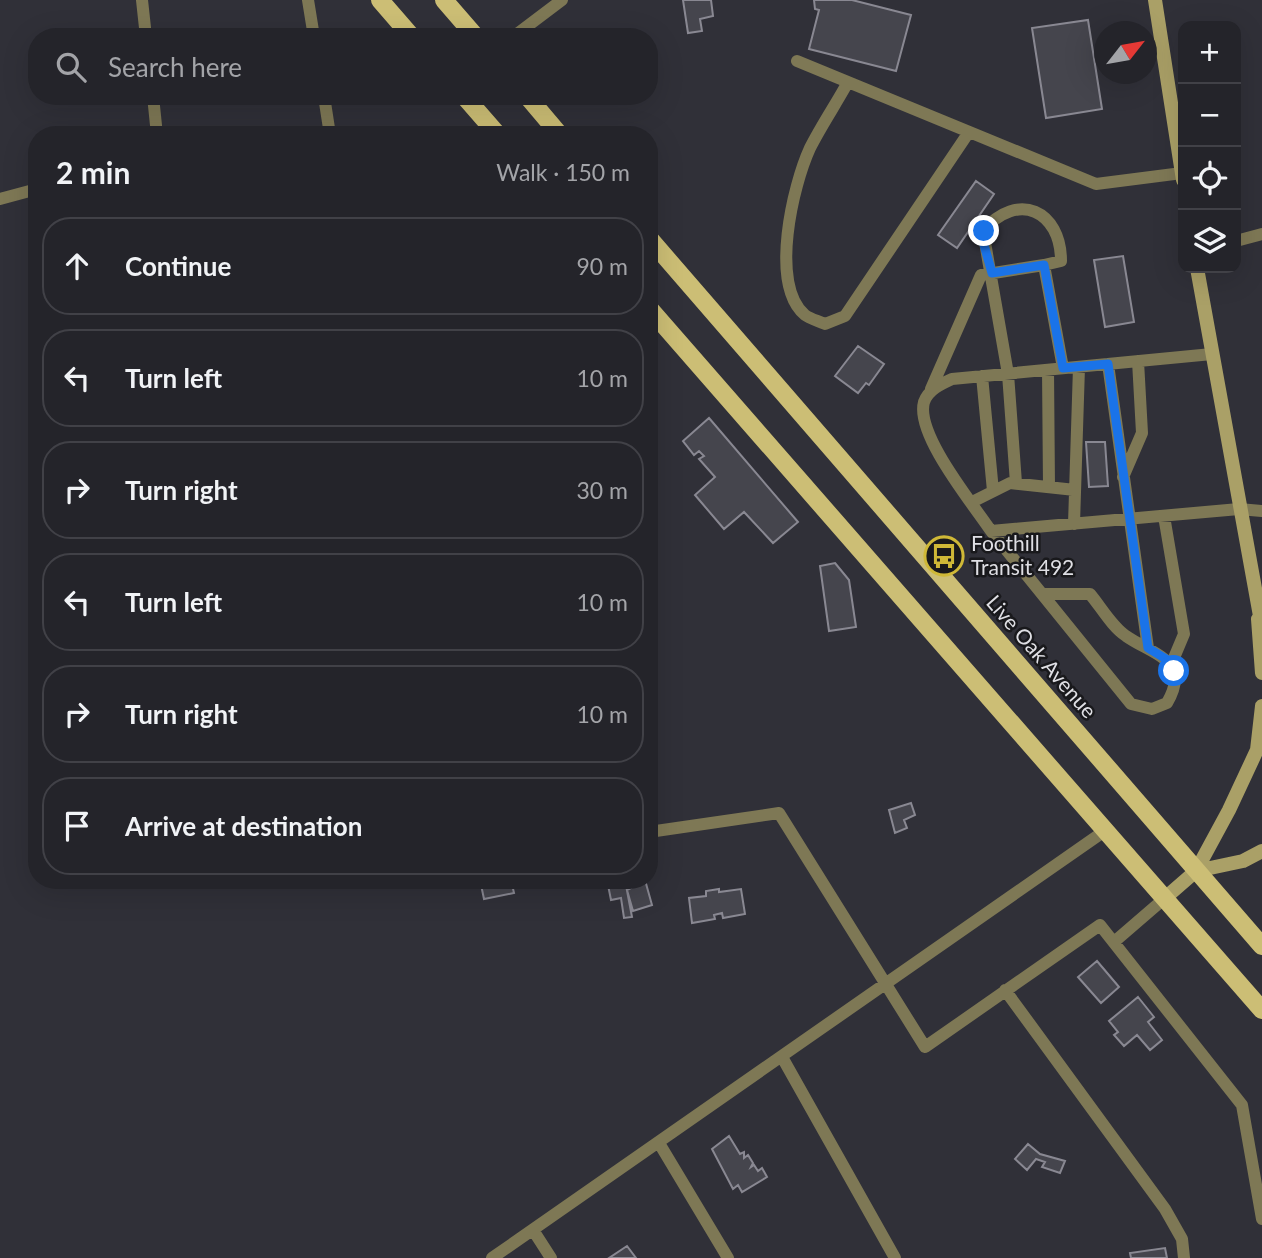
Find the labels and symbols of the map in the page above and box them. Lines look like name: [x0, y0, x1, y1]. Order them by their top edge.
north arrow: [1094, 21, 1157, 84]
route end: [968, 215, 999, 246]
place label: Foothill Transit 492: [971, 530, 1074, 579]
bus stop icon: Foothill Transit 492: [923, 535, 965, 577]
street label: Live Oak Avenue: [982, 589, 1102, 723]
route start: [1158, 655, 1189, 686]

